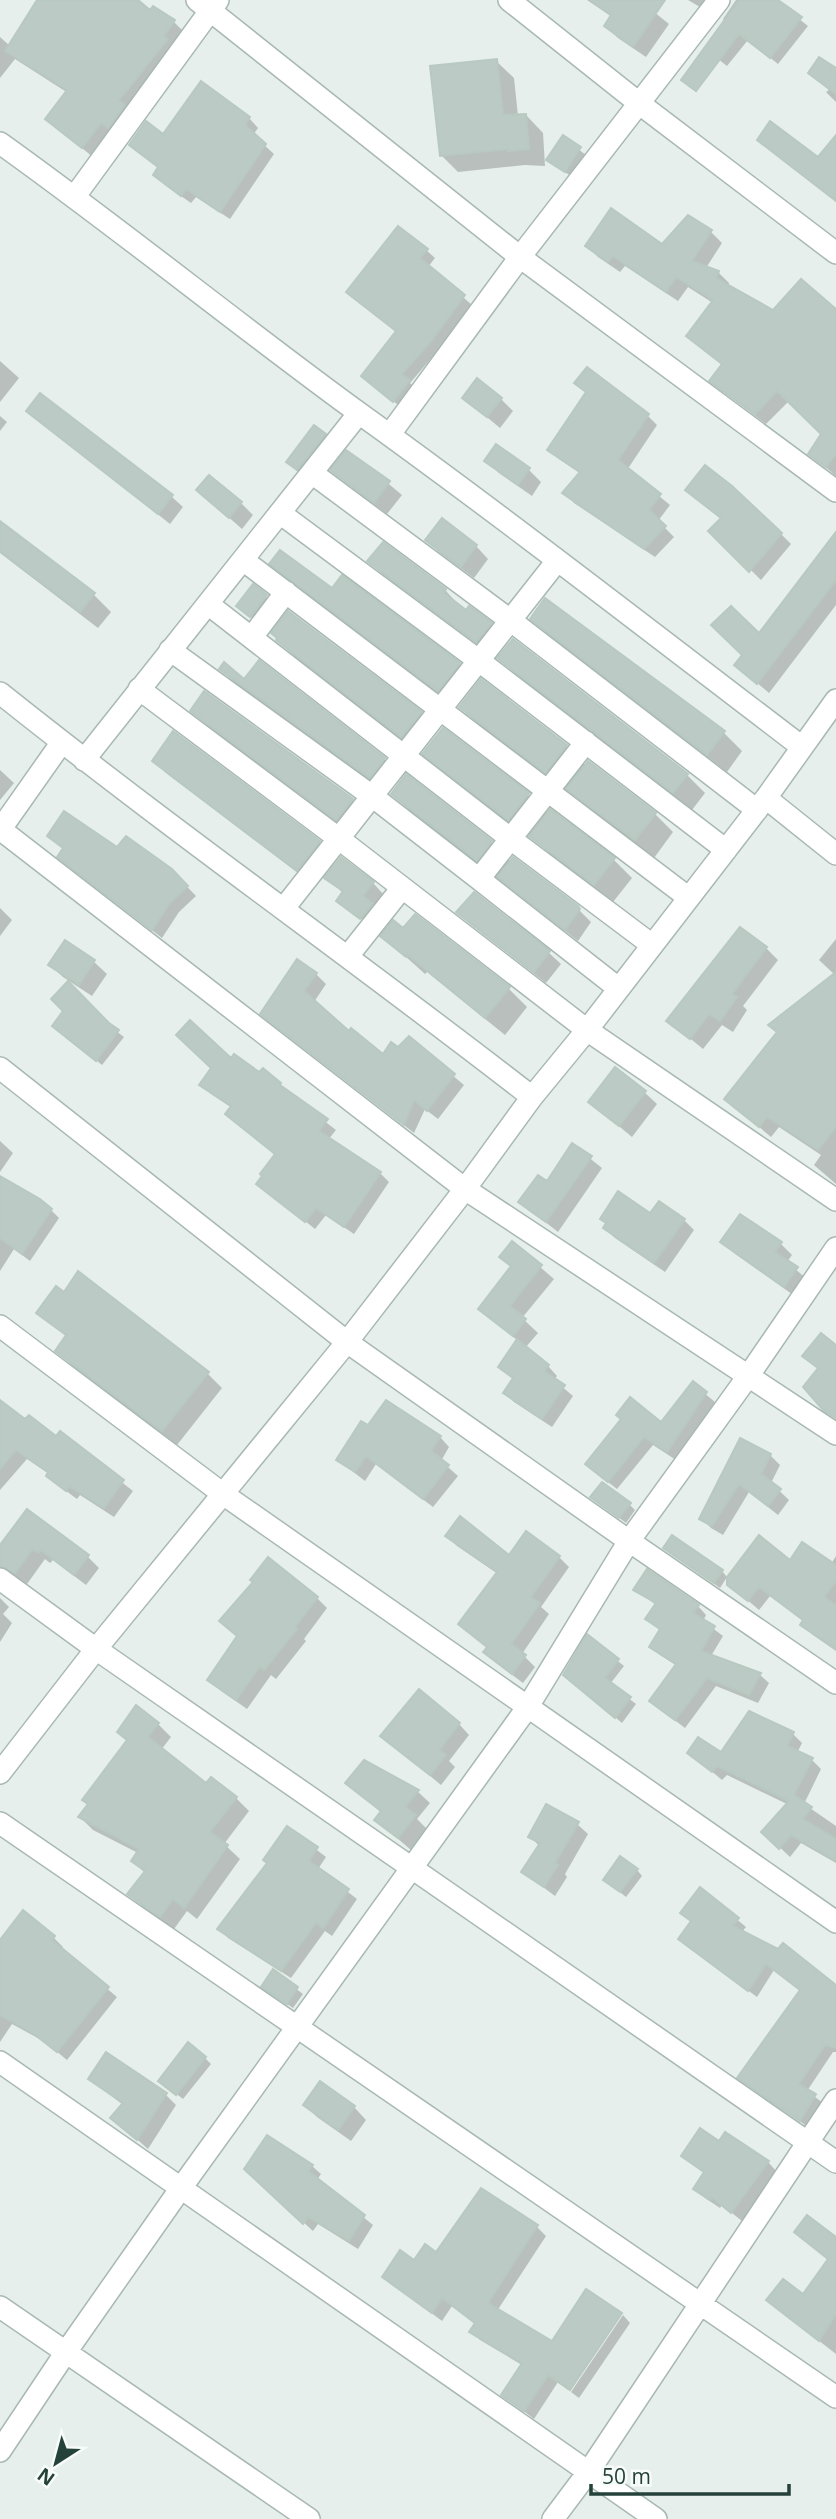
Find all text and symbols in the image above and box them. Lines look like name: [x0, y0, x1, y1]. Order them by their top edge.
north arrow: [21, 2428, 91, 2498]
scale bar: [591, 2452, 789, 2496]
text: N: [32, 2462, 60, 2492]
text: 50 m: [602, 2462, 651, 2490]

